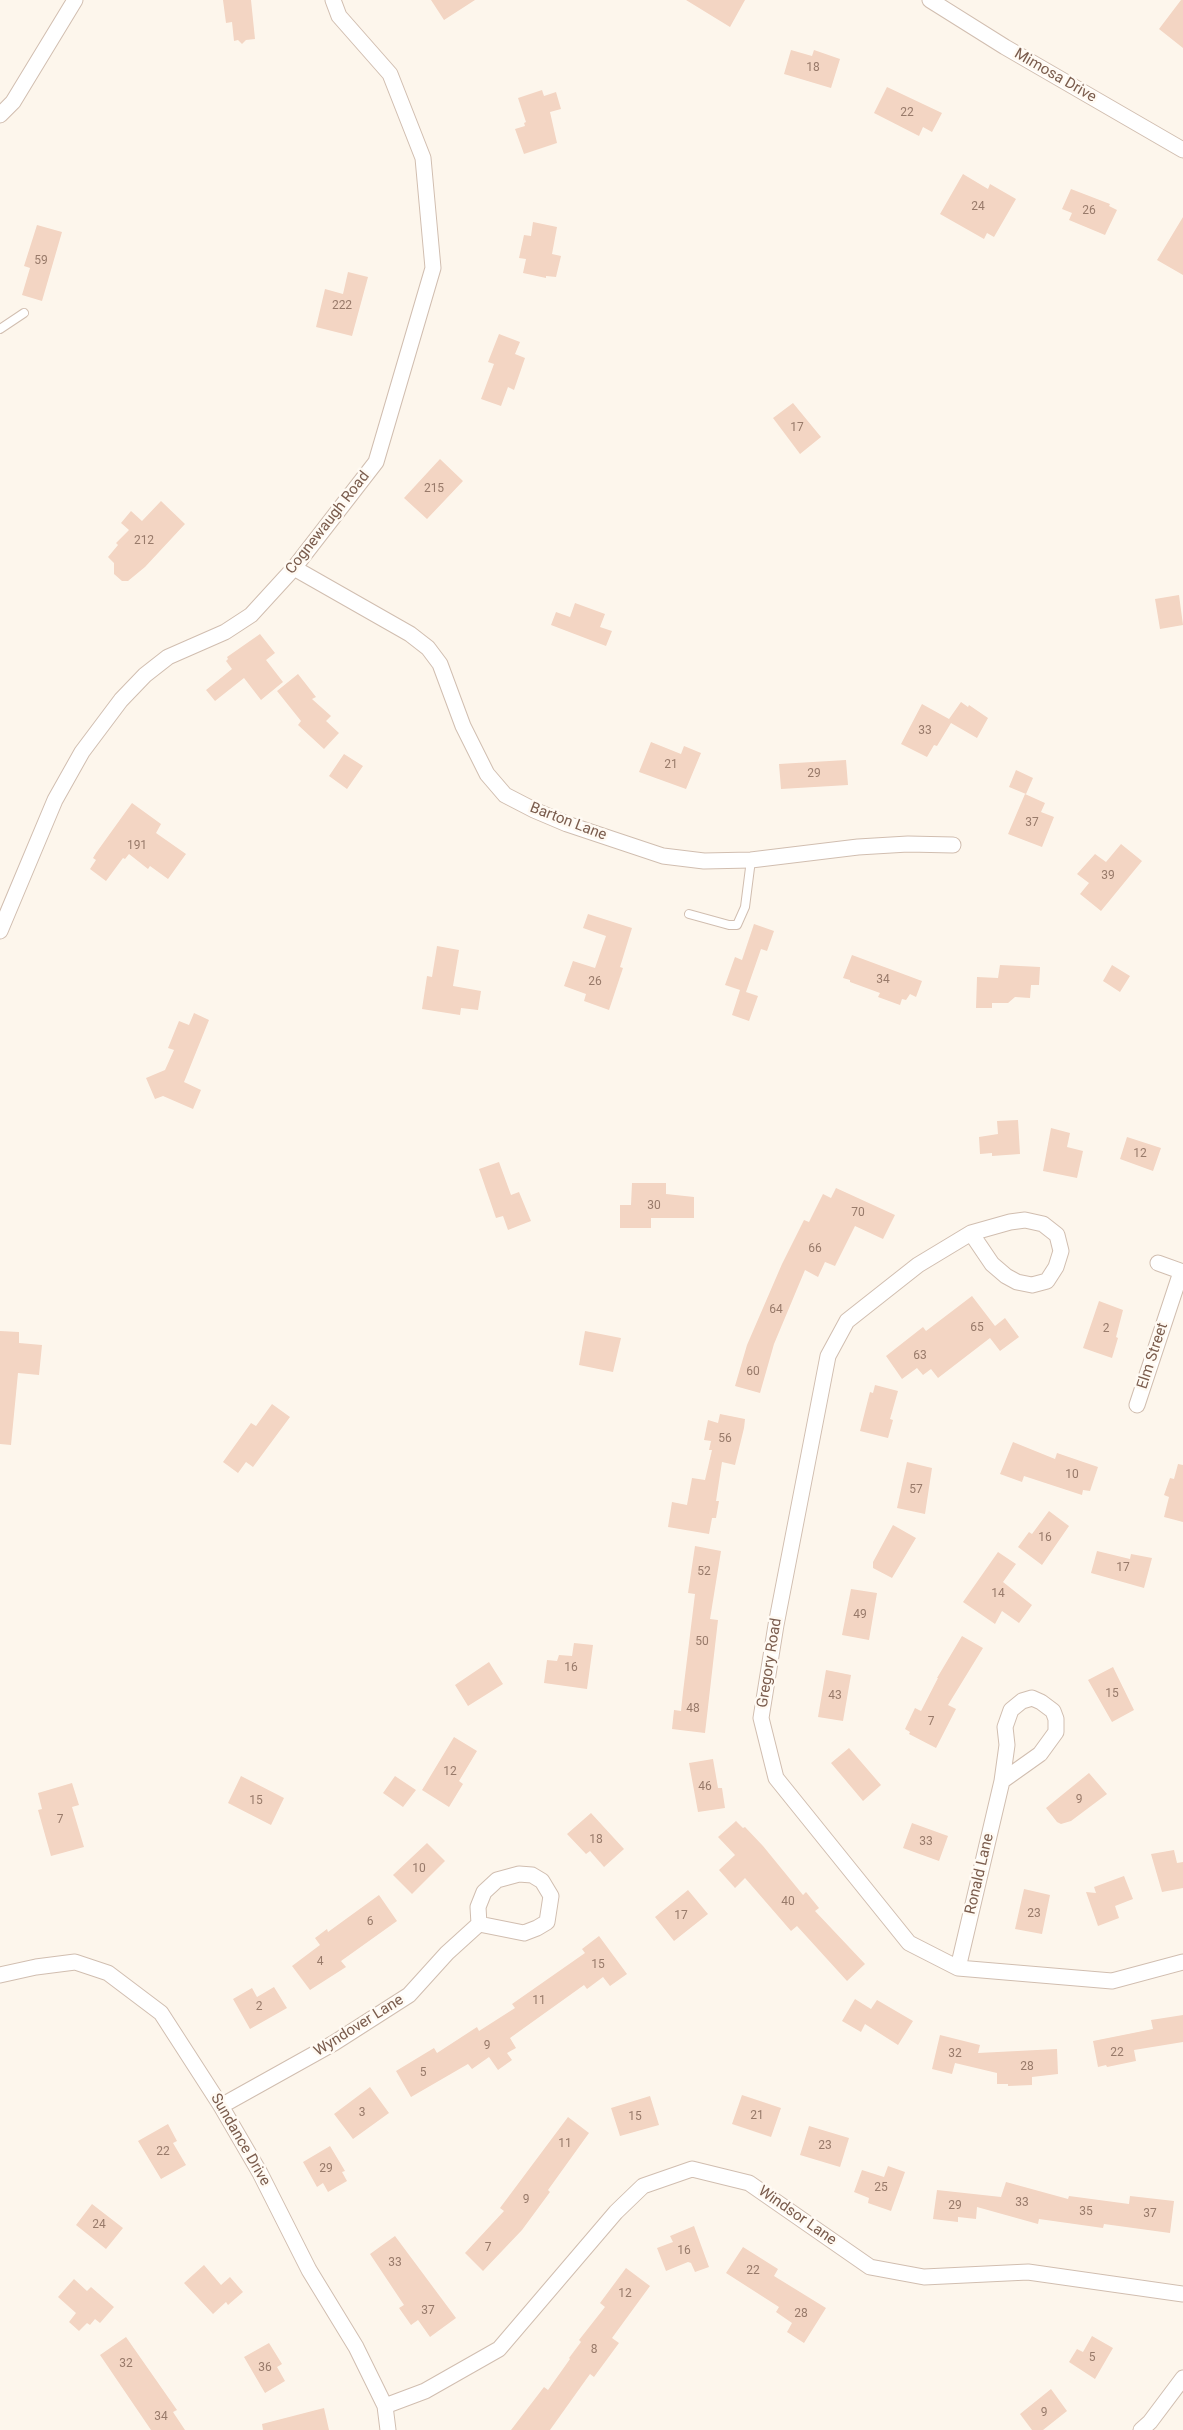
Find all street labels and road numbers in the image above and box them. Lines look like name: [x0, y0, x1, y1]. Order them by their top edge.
street label: Mimosa Drive: [1011, 45, 1099, 107]
street label: Cognewaugh Road: [282, 468, 374, 578]
street label: Barton Lane: [527, 799, 609, 845]
street label: Elm Street: [1134, 1321, 1172, 1391]
street label: Gregory Road: [754, 1617, 786, 1709]
street label: Ronald Lane: [962, 1832, 998, 1916]
street label: Wyndover Lane: [311, 1991, 407, 2061]
street label: Sundance Drive: [206, 2091, 274, 2189]
street label: Windsor Lane: [754, 2182, 840, 2250]

